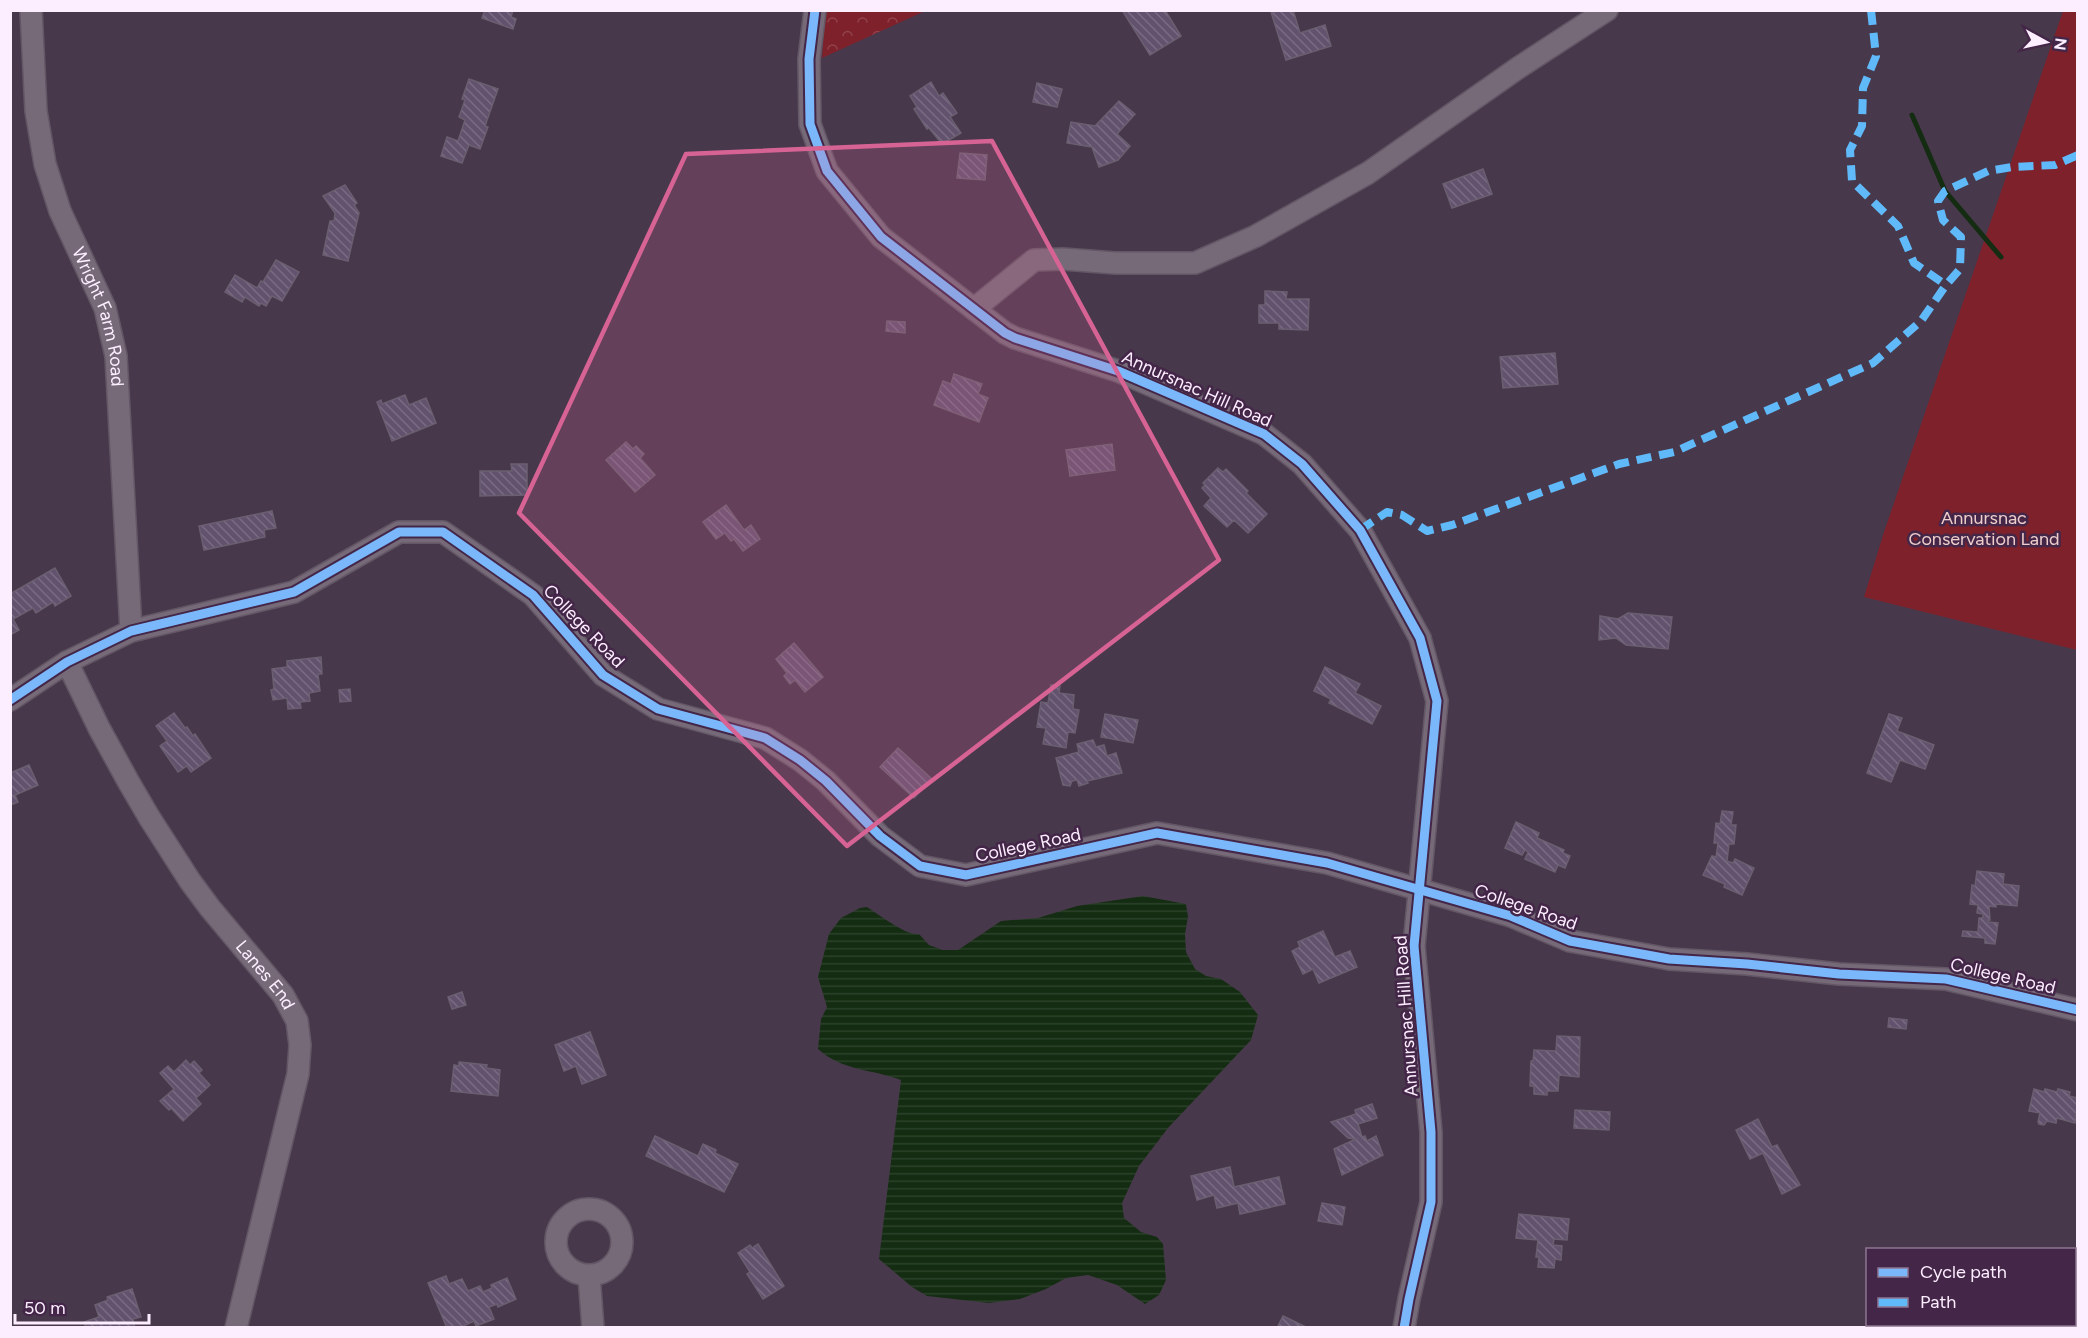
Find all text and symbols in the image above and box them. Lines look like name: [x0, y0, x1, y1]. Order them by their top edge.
north arrow: [2016, 12, 2076, 72]
text: N: [2050, 37, 2071, 51]
street label: Wright Farm Road: [67, 244, 129, 387]
street label: Annursnac Hill Road: [1119, 346, 1275, 432]
park label: Annursnac Conservation Land: [1908, 507, 2060, 550]
street label: College Road: [539, 580, 629, 672]
street label: College Road: [973, 823, 1083, 867]
street label: College Road: [1472, 879, 1580, 935]
street label: Annursnac Hill Road: [1389, 935, 1423, 1097]
street label: Lanes End: [231, 936, 300, 1013]
street label: College Road: [1948, 953, 2058, 999]
legend: [1866, 1248, 2076, 1326]
text: Cycle path: [1920, 1261, 2007, 1283]
scale bar: [15, 1287, 148, 1325]
text: Path: [1920, 1291, 1956, 1313]
text: 50 m: [24, 1297, 66, 1319]

